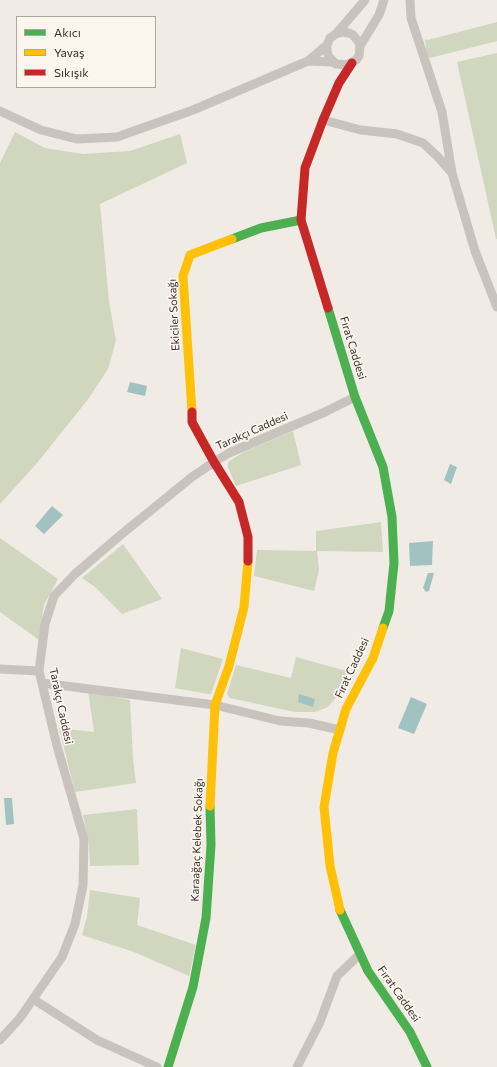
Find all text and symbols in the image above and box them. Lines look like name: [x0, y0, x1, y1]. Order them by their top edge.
legend: [16, 16, 156, 88]
text: Akıcı: [54, 25, 81, 39]
text: Yavaş: [54, 45, 85, 59]
text: Sıkışık: [54, 65, 89, 79]
street label: Ekiciler Sokağı: [166, 279, 182, 351]
street label: Fırat Caddesi: [337, 315, 369, 381]
street label: Tarakçı Caddesi: [214, 409, 290, 453]
street label: Fırat Caddesi: [332, 636, 372, 700]
street label: Tarakçı Caddesi: [46, 667, 76, 745]
street label: Karaağaç Kelebek Sokağı: [188, 778, 206, 902]
street label: Fırat Caddesi: [375, 963, 423, 1025]

